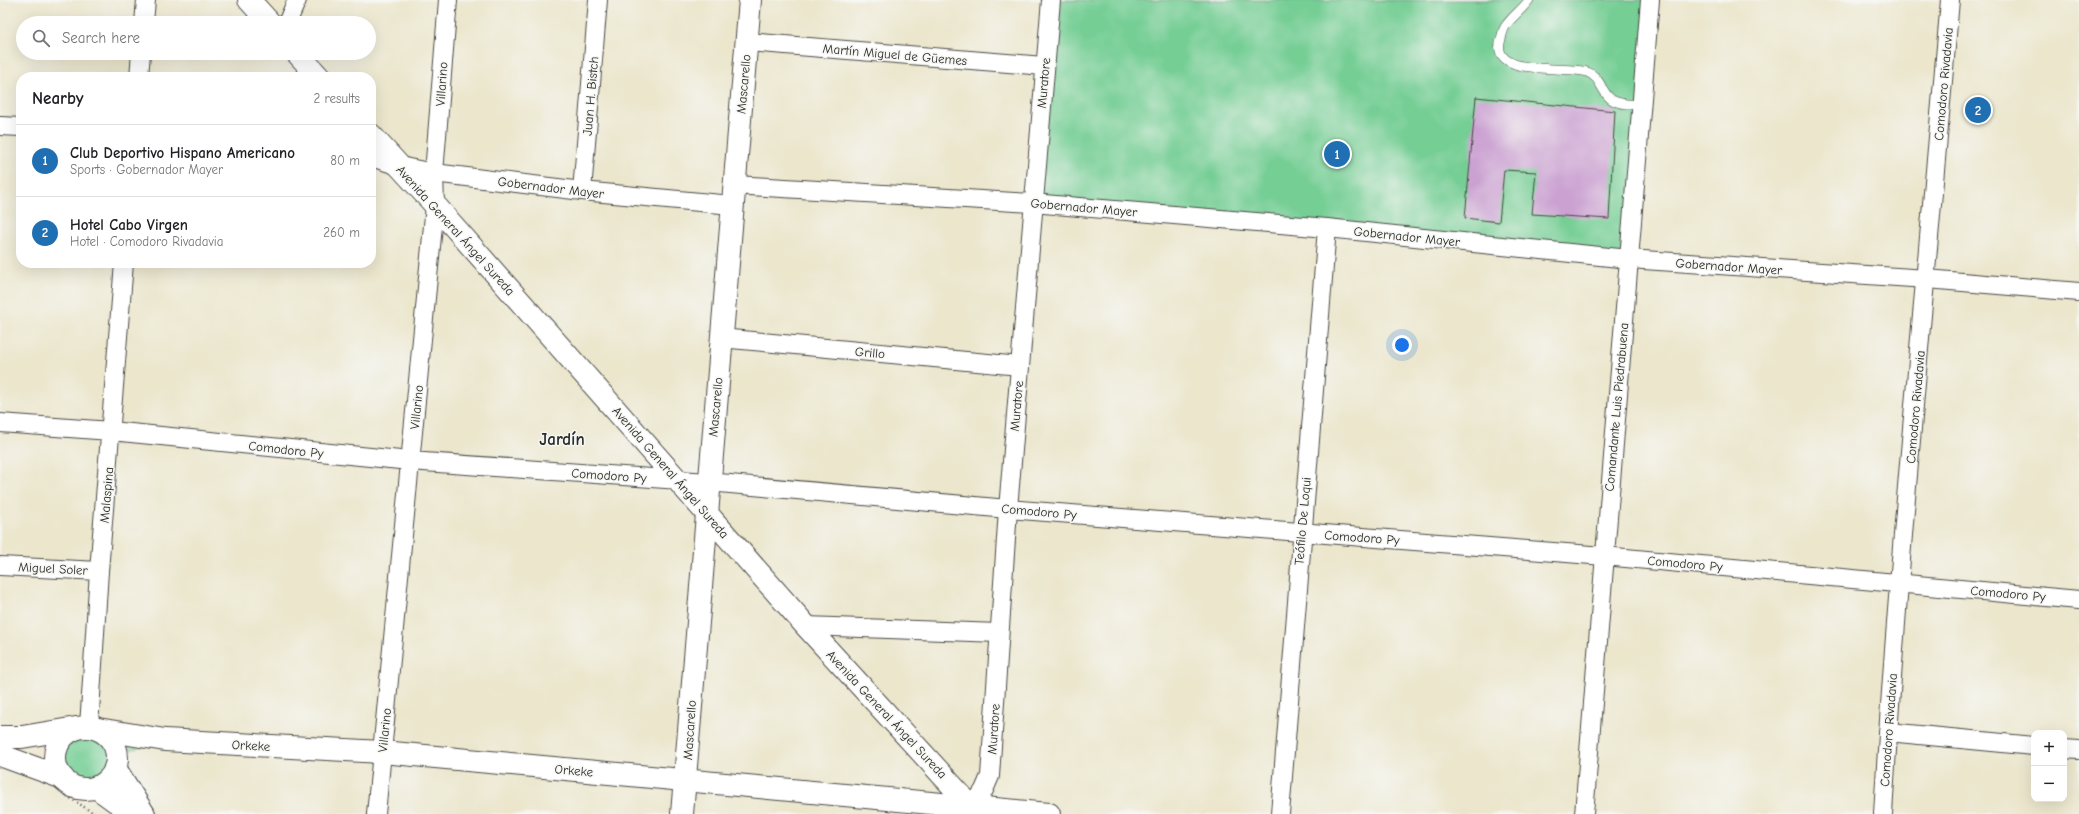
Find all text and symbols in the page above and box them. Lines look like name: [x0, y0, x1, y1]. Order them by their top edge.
search box: [16, 16, 376, 60]
icon: search: [30, 27, 52, 49]
street label: Comodoro Rivadavia: [1931, 27, 1956, 141]
text: Search here: [62, 29, 140, 47]
street label: Martín Miguel de Güemes: [822, 41, 968, 68]
street label: Mascarello: [733, 53, 754, 115]
street label: Juan H. Bistch: [580, 56, 601, 136]
street label: Muratore: [1034, 57, 1053, 109]
street label: Villarino: [432, 61, 451, 107]
text: Nearby: [32, 89, 83, 108]
text: 2 results: [313, 91, 360, 106]
pin: 2: [1965, 95, 1991, 125]
pin: 1: [1324, 139, 1350, 169]
text: Club Deportivo Hispano Americano: [70, 144, 295, 162]
text: 1: [42, 153, 48, 168]
text: 80 m: [330, 153, 360, 168]
text: Sports · Gobernador Mayer: [70, 162, 223, 177]
street label: Avenida General Ángel Sureda: [393, 162, 519, 298]
street label: Gobernador Mayer: [497, 174, 606, 202]
street label: Gobernador Mayer: [1030, 195, 1139, 220]
text: Hotel Cabo Virgen: [70, 216, 188, 234]
street label: Gobernador Mayer: [1353, 223, 1462, 250]
text: 2: [42, 225, 48, 240]
text: 260 m: [323, 225, 360, 240]
text: Hotel · Comodoro Rivadavia: [70, 234, 224, 249]
street label: Gobernador Mayer: [1675, 255, 1784, 278]
street label: Comandante Luis Piedrabuena: [1602, 322, 1631, 492]
your location: [1392, 335, 1412, 355]
street label: Grillo: [854, 344, 886, 361]
street label: Comodoro Rivadavia: [1903, 350, 1928, 464]
street label: Mascarello: [705, 376, 726, 438]
street label: Muratore: [1007, 380, 1026, 432]
street label: Villarino: [407, 384, 426, 430]
street label: Avenida General Ángel Sureda: [609, 403, 733, 541]
district label: Jardín: [539, 430, 585, 449]
street label: Comodoro Py: [248, 438, 324, 461]
street label: Comodoro Py: [571, 465, 647, 486]
street label: Malaspina: [97, 466, 116, 524]
street label: Teófilo De Loqui: [1291, 476, 1314, 566]
street label: Comodoro Py: [1001, 501, 1077, 522]
street label: Comodoro Py: [1324, 527, 1400, 548]
street label: Comodoro Py: [1647, 553, 1723, 574]
street label: Miguel Soler: [18, 559, 89, 578]
street label: Comodoro Py: [1970, 583, 2046, 604]
street label: Avenida General Ángel Sureda: [823, 646, 951, 782]
street label: Comodoro Rivadavia: [1877, 673, 1900, 787]
street label: Mascarello: [680, 699, 699, 760]
street label: Muratore: [984, 703, 1003, 755]
street label: Villarino: [375, 707, 394, 753]
map controls: [2031, 730, 2067, 802]
button: +: [2031, 730, 2067, 766]
street label: Orkeke: [231, 737, 271, 754]
street label: Orkeke: [554, 761, 594, 780]
button: −: [2031, 766, 2067, 802]

